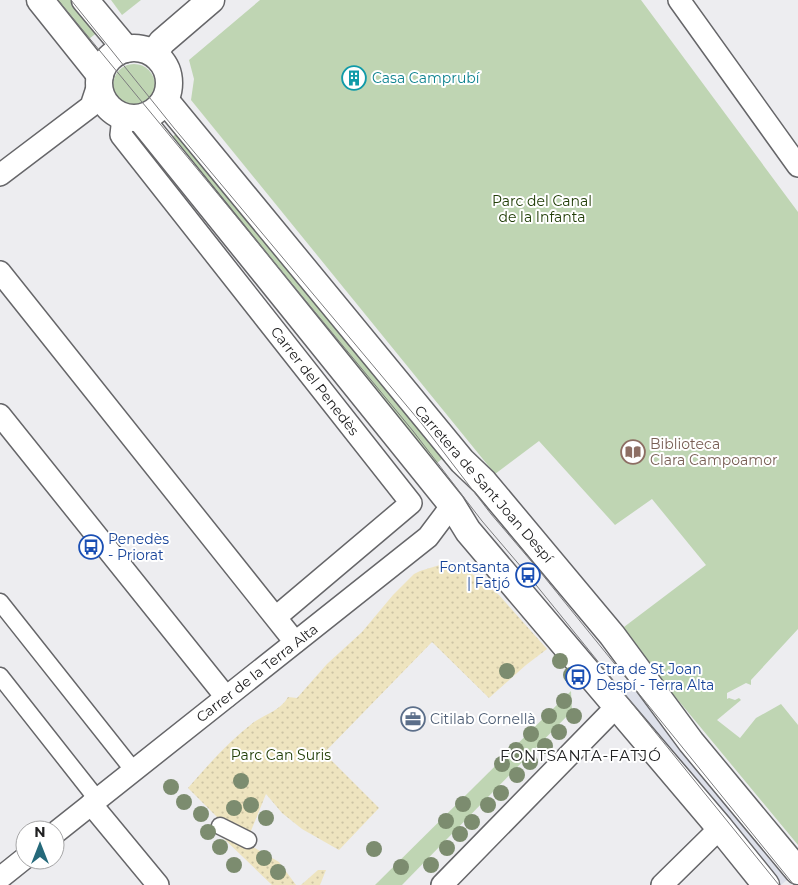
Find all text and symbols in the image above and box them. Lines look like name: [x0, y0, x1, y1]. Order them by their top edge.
building icon: Casa Camprubí: [341, 65, 367, 91]
place label: Casa Camprubí: [372, 69, 481, 87]
park label: Parc del Canal de la Infanta: [492, 192, 592, 226]
street label: Carrer del Penedès: [267, 323, 363, 439]
street label: Carretera de Sant Joan Despí: [411, 402, 558, 567]
place label: Biblioteca Clara Campoamor: [650, 435, 778, 469]
library icon: Biblioteca Clara Campoamor: [620, 439, 646, 465]
place label: Penedès - Priorat: [108, 530, 169, 564]
bus stop icon: Penedès - Priorat: [78, 534, 104, 560]
place label: Fontsanta | Fatjó: [439, 558, 510, 592]
bus stop icon: Fontsanta | Fatjó: [515, 562, 541, 588]
street label: Carrer de la Terra Alta: [193, 620, 321, 726]
place label: Ctra de St Joan Despí - Terra Alta: [596, 660, 714, 694]
bus stop icon: Ctra de St Joan Despí - Terra Alta: [565, 664, 591, 690]
office icon: Citilab Cornellà: [400, 706, 426, 732]
place label: Citilab Cornellà: [430, 710, 536, 728]
park label: Parc Can Suris: [231, 746, 331, 764]
district label: FONTSANTA-FATJÓ: [500, 746, 662, 765]
north arrow: [15, 820, 65, 870]
text: N: [34, 823, 46, 841]

